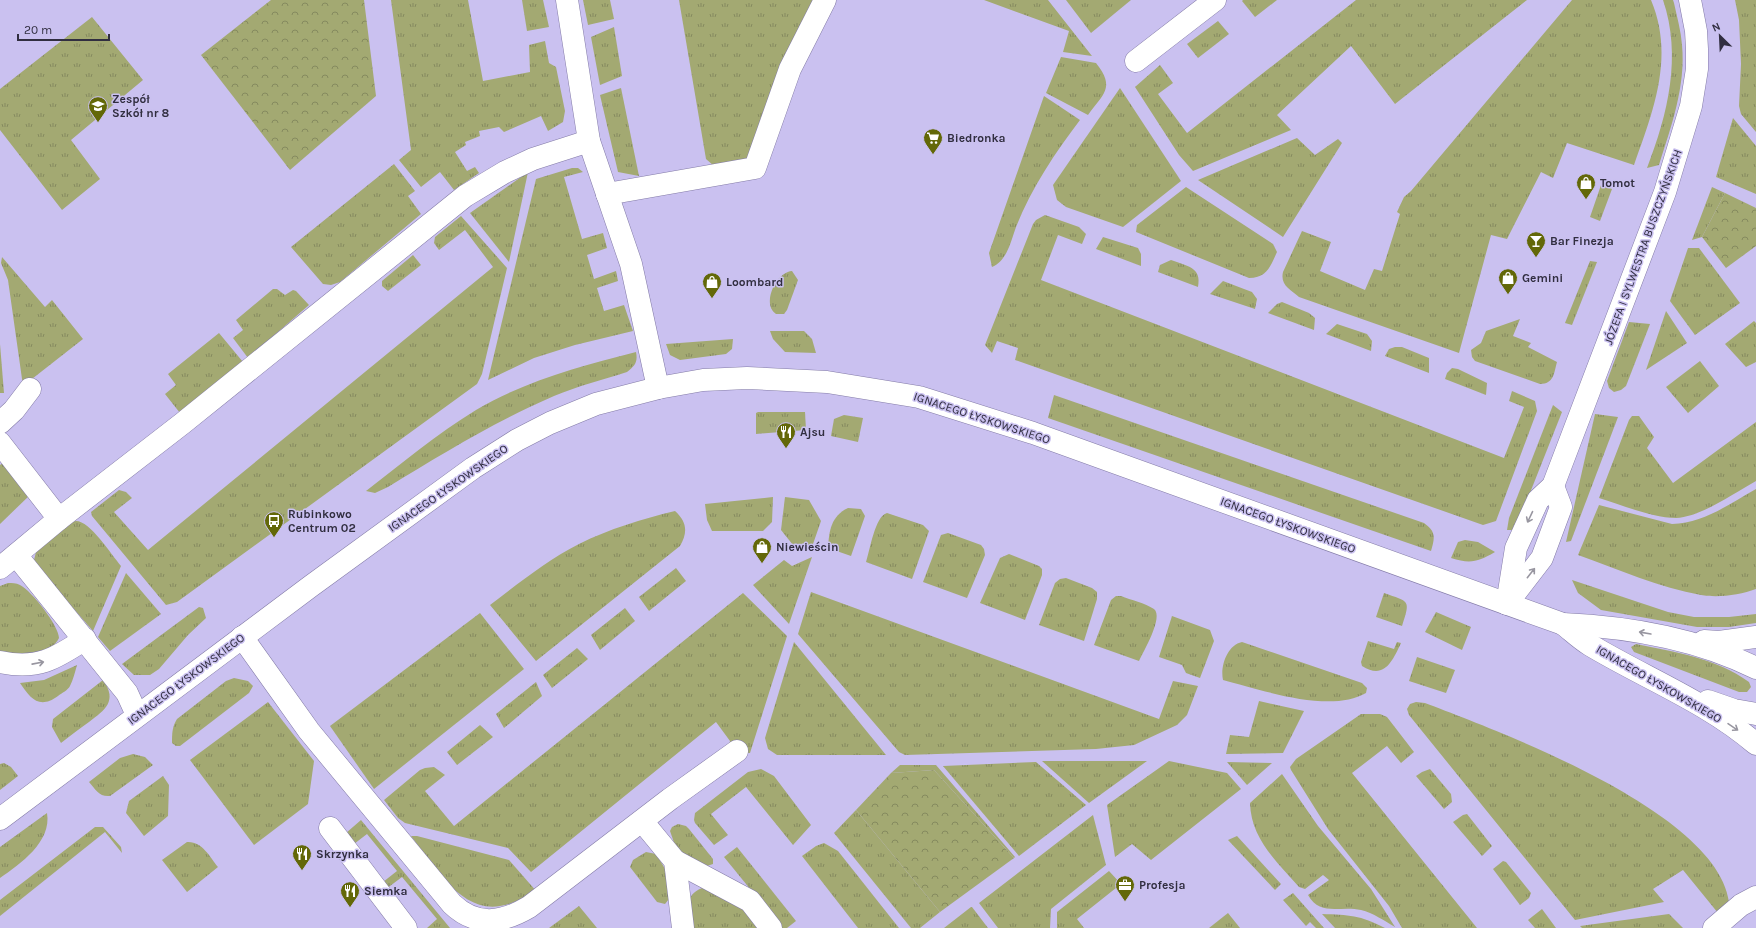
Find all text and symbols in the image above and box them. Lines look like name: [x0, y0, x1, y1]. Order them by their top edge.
scale bar: [18, 16, 109, 42]
north arrow: [1700, 16, 1740, 56]
text: N: [1710, 20, 1722, 35]
text: 20 m: [24, 23, 52, 37]
place label: Zespół Szkół nr 8: [112, 92, 169, 120]
school or university icon: Zespół Szkół nr 8: [87, 95, 109, 123]
supermarket icon: Biedronka: [922, 127, 944, 155]
place label: Biedronka: [947, 131, 1006, 145]
street label: JÓZEFA I SYLWESTRA BUSZCZYŃSKICH: [1600, 147, 1685, 346]
shop icon: Tomot: [1575, 172, 1597, 200]
place label: Tomot: [1600, 176, 1635, 190]
bar icon: Bar Finezja: [1525, 230, 1547, 258]
place label: Bar Finezja: [1550, 234, 1614, 248]
shop icon: Gemini: [1497, 267, 1519, 295]
shop icon: Loombard: [701, 271, 723, 299]
place label: Gemini: [1522, 271, 1563, 285]
place label: Loombard: [726, 275, 783, 289]
street label: IGNACEGO ŁYSKOWSKIEGO: [912, 389, 1052, 447]
restaurant icon: Ajsu: [775, 421, 797, 449]
place label: Ajsu: [800, 425, 825, 439]
street label: IGNACEGO ŁYSKOWSKIEGO: [385, 441, 511, 535]
street label: IGNACEGO ŁYSKOWSKIEGO: [1219, 494, 1358, 556]
place label: Rubinkowo Centrum 02: [288, 507, 356, 535]
bus stop icon: Rubinkowo Centrum 02: [263, 510, 285, 538]
one-way arrow: [1526, 510, 1533, 522]
shop icon: Niewieścin: [751, 536, 773, 564]
place label: Niewieścin: [776, 540, 838, 554]
one-way arrow: [1526, 567, 1535, 578]
one-way arrow: [1639, 629, 1652, 637]
street label: IGNACEGO ŁYSKOWSKIEGO: [125, 630, 247, 728]
street label: IGNACEGO ŁYSKOWSKIEGO: [1594, 642, 1725, 726]
one-way arrow: [32, 658, 45, 666]
one-way arrow: [1727, 723, 1738, 731]
restaurant icon: Skrzynka: [291, 843, 313, 871]
place label: Skrzynka: [316, 847, 369, 861]
office icon: Profesja: [1114, 874, 1136, 902]
place label: Profesja: [1139, 878, 1186, 892]
restaurant icon: Siemka: [339, 880, 361, 908]
place label: Siemka: [364, 884, 407, 898]

